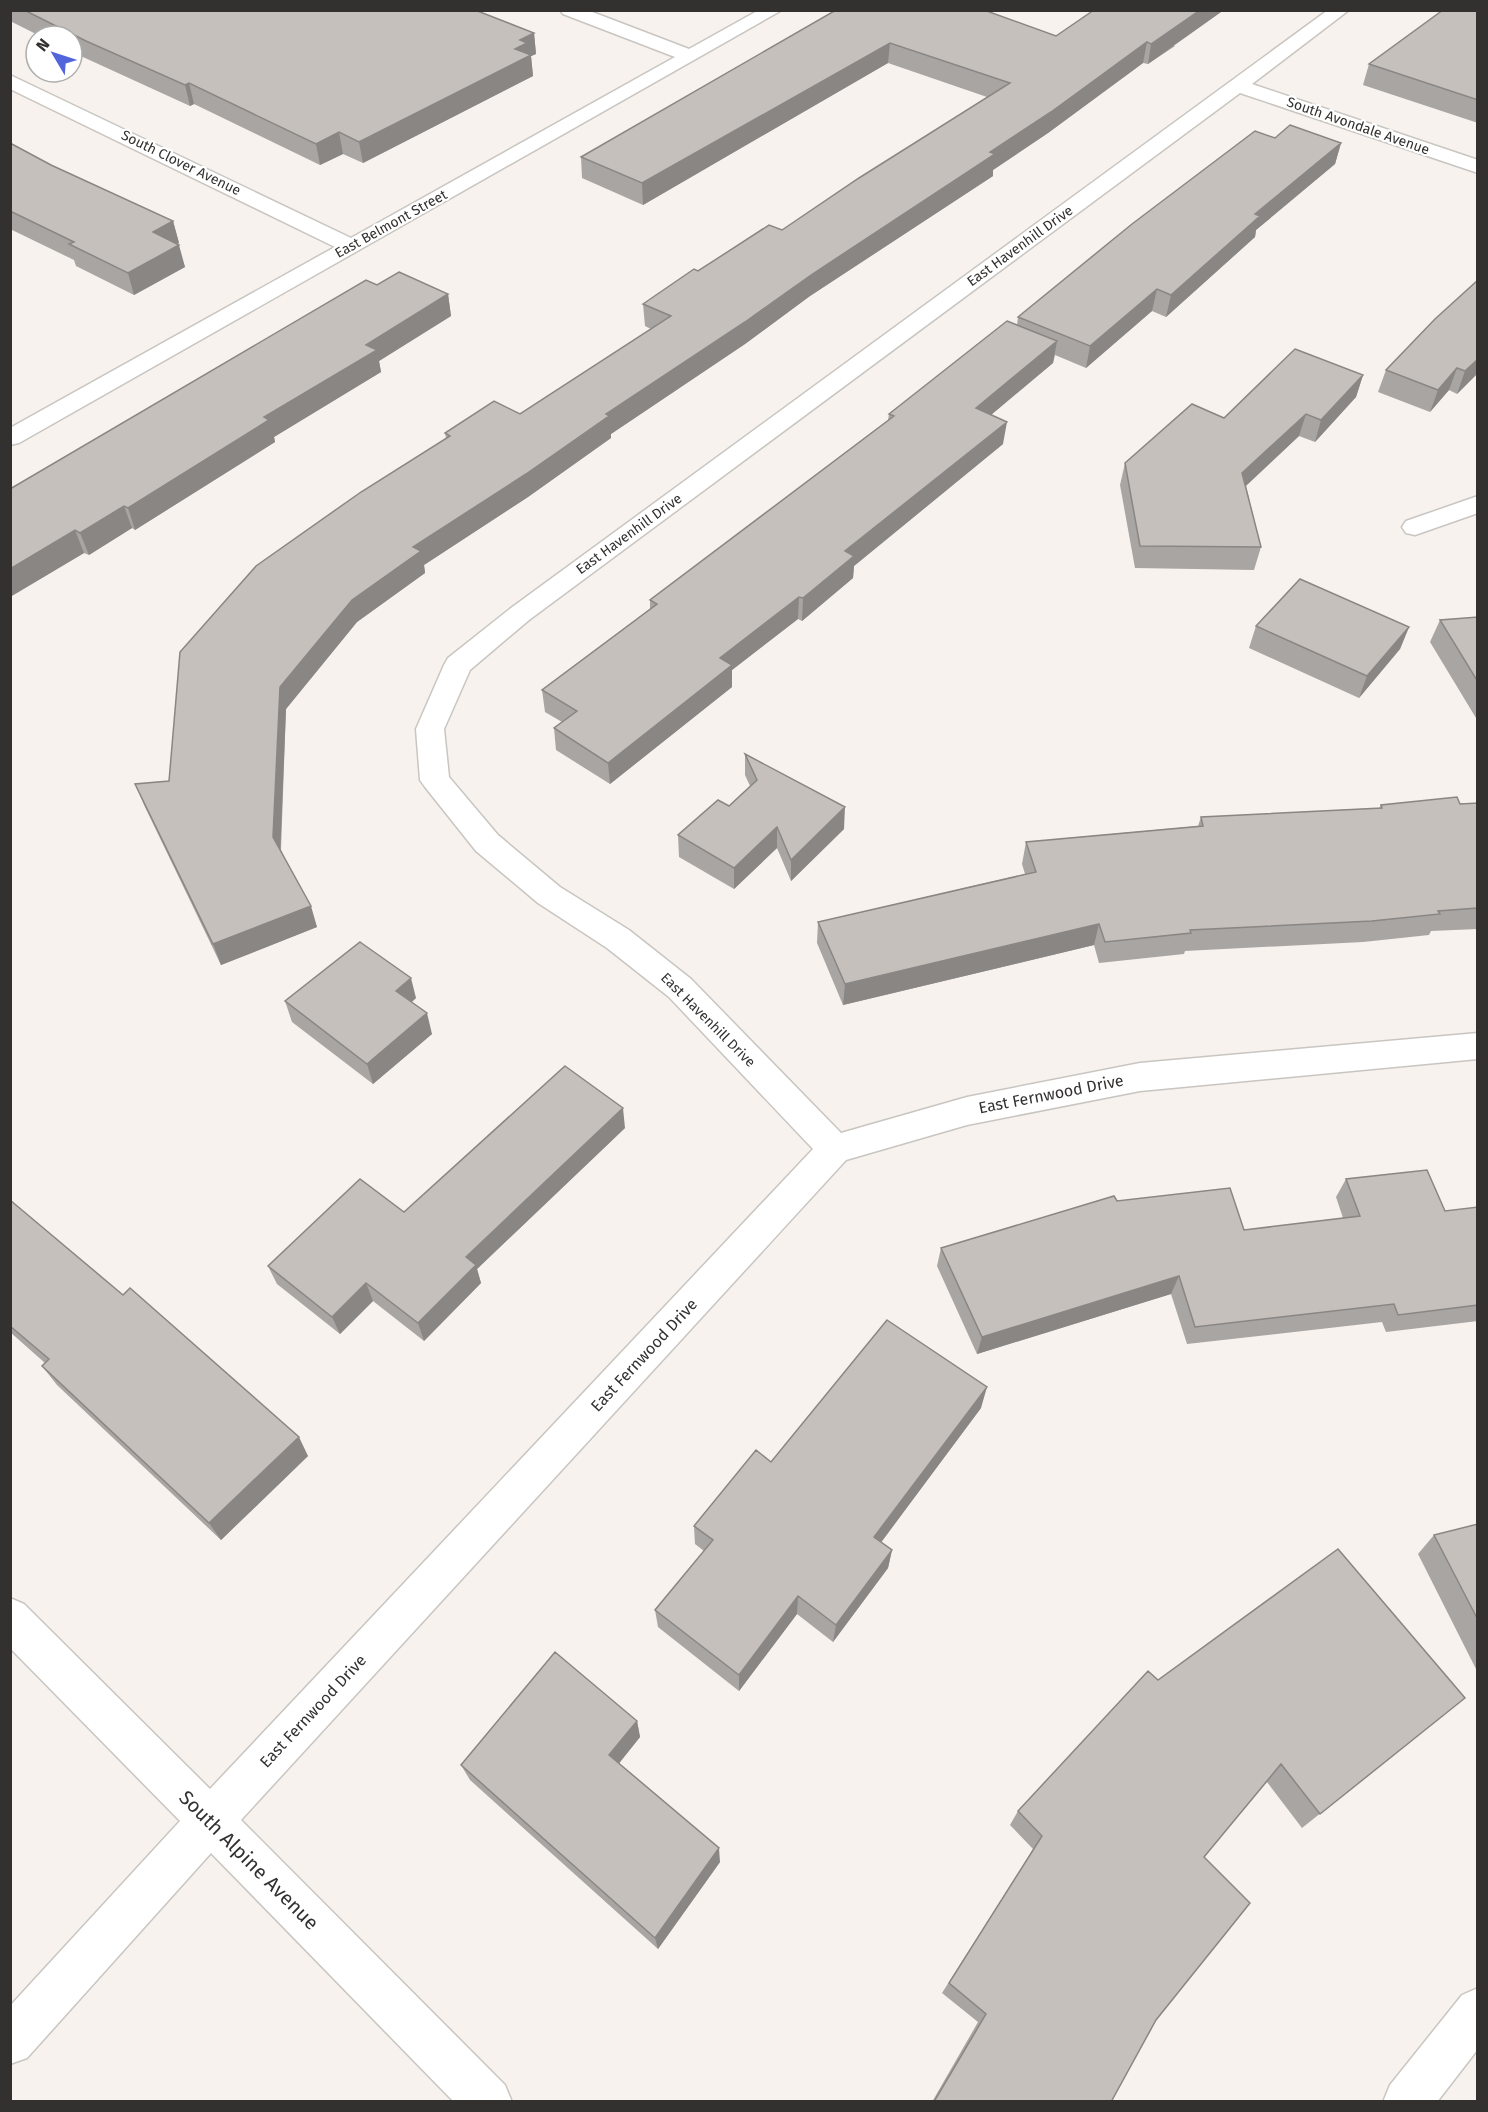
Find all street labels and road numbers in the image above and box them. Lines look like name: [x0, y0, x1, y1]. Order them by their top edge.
street label: South Avondale Avenue: [1284, 94, 1432, 158]
street label: South Clover Avenue: [118, 127, 244, 199]
street label: East Belmont Street: [332, 186, 451, 262]
street label: East Havenhill Drive: [964, 202, 1076, 290]
street label: East Havenhill Drive: [573, 490, 685, 578]
street label: East Havenhill Drive: [657, 969, 759, 1071]
street label: East Fernwood Drive: [977, 1071, 1125, 1117]
street label: East Fernwood Drive: [587, 1295, 701, 1415]
street label: East Fernwood Drive: [256, 1651, 370, 1771]
street label: South Alpine Avenue: [174, 1785, 324, 1935]

